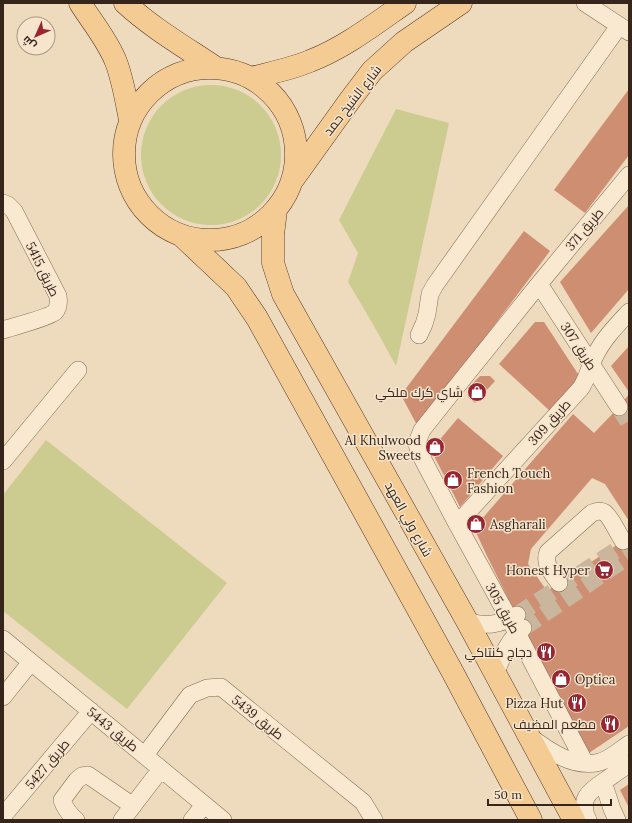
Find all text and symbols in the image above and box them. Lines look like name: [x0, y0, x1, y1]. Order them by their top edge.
north arrow: [16, 16, 56, 56]
text: ش: [19, 33, 39, 53]
street label: شارع الشيخ حمد: [319, 62, 385, 139]
street label: طريق 371: [562, 204, 607, 254]
street label: طريق 5415: [22, 239, 63, 299]
street label: طريق 307: [557, 319, 600, 374]
shop icon: شاي كرك ملكي: [466, 381, 488, 403]
place label: شاي كرك ملكي: [375, 384, 463, 403]
street label: طريق 309: [524, 396, 574, 449]
place label: Al Khulwood Sweets: [344, 432, 421, 464]
shop icon: Al Khulwood Sweets: [424, 436, 446, 458]
place label: French Touch Fashion: [467, 465, 551, 497]
shop icon: French Touch Fashion: [442, 469, 464, 491]
street label: شارع ولي العهد: [379, 479, 436, 561]
shop icon: Asgharali: [465, 513, 487, 535]
place label: Asgharali: [489, 516, 546, 533]
supermarket icon: Honest Hyper: [593, 559, 615, 581]
place label: Honest Hyper: [506, 562, 590, 579]
street label: طريق 305: [482, 580, 523, 637]
restaurant icon: دجاج كنتاكي: [535, 641, 557, 663]
place label: دجاج كنتاكي: [464, 644, 532, 663]
shop icon: Optica: [550, 668, 572, 690]
place label: Optica: [575, 671, 616, 688]
street label: طريق 5439: [228, 691, 287, 744]
restaurant icon: Pizza Hut: [566, 692, 588, 714]
place label: Pizza Hut: [505, 695, 563, 712]
street label: طريق 5443: [83, 703, 142, 755]
restaurant icon: مطعم المضيف: [599, 713, 621, 735]
place label: مطعم المضيف: [513, 716, 596, 734]
street label: طريق 5427: [22, 736, 73, 793]
scale bar: [488, 781, 611, 807]
text: 50 m: [494, 787, 522, 802]

